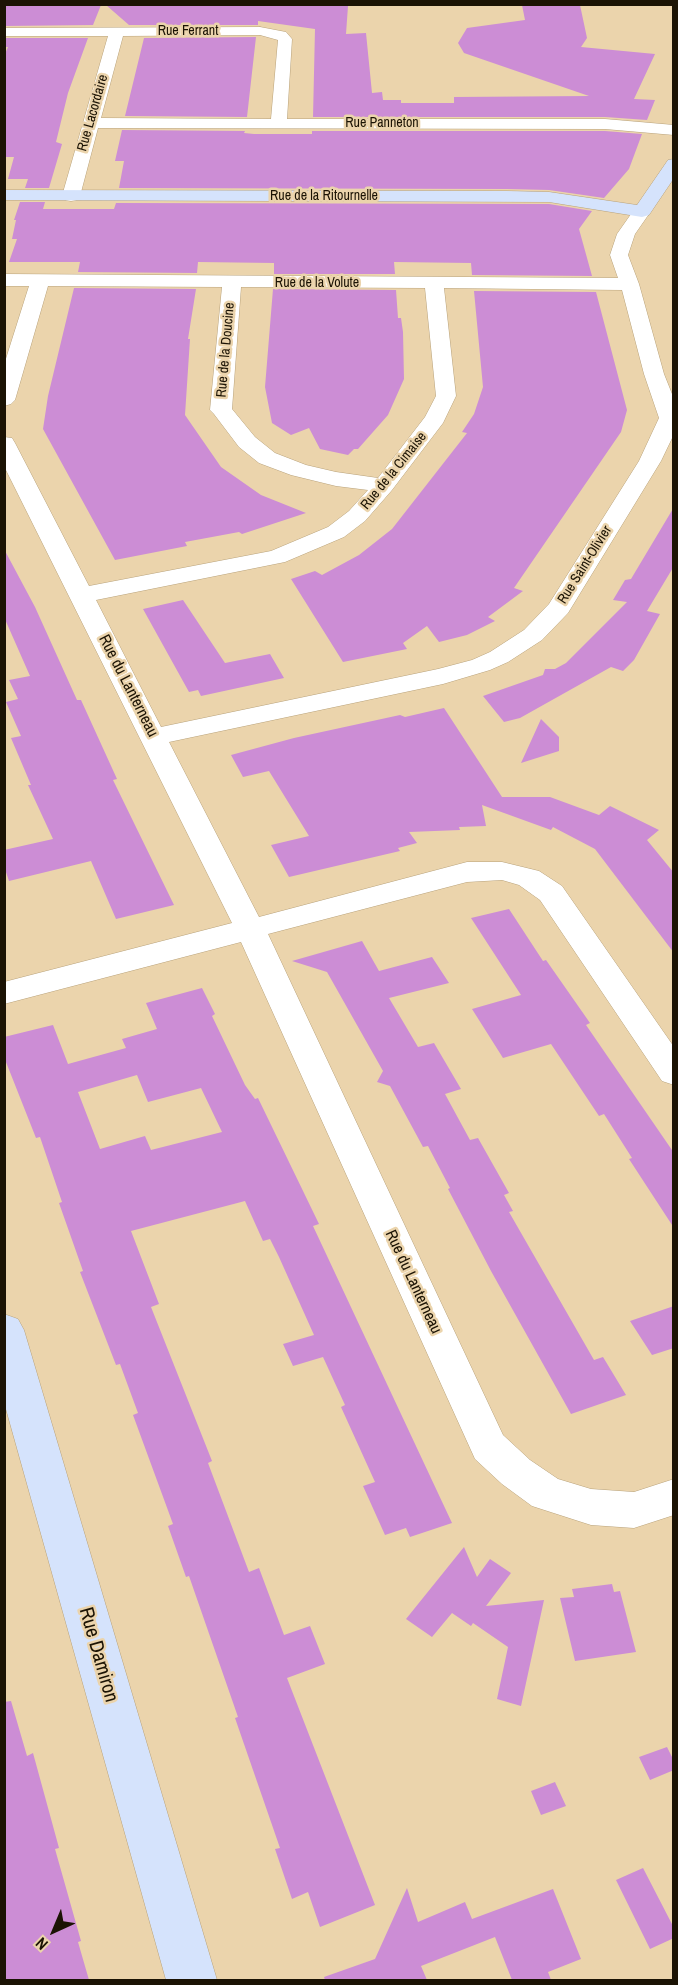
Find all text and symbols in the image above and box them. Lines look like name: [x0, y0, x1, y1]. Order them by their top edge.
street label: Rue Ferrant: [158, 23, 218, 39]
street label: Rue Lacordaire: [74, 73, 112, 153]
street label: Rue Panneton: [345, 115, 419, 131]
street label: Rue de la Ritournelle: [270, 188, 378, 204]
street label: Rue de la Volute: [275, 275, 359, 291]
street label: Rue de la Doucine: [213, 302, 239, 398]
street label: Rue de la Cimaise: [358, 429, 430, 513]
street label: Rue Saint-Olivier: [554, 523, 616, 607]
street label: Rue du Lanterneau: [94, 632, 162, 740]
street label: Rue du Lanterneau: [381, 1227, 445, 1337]
street label: Rue Damiron: [73, 1605, 123, 1705]
north arrow: [24, 1901, 84, 1961]
text: N: [30, 1933, 53, 1955]

